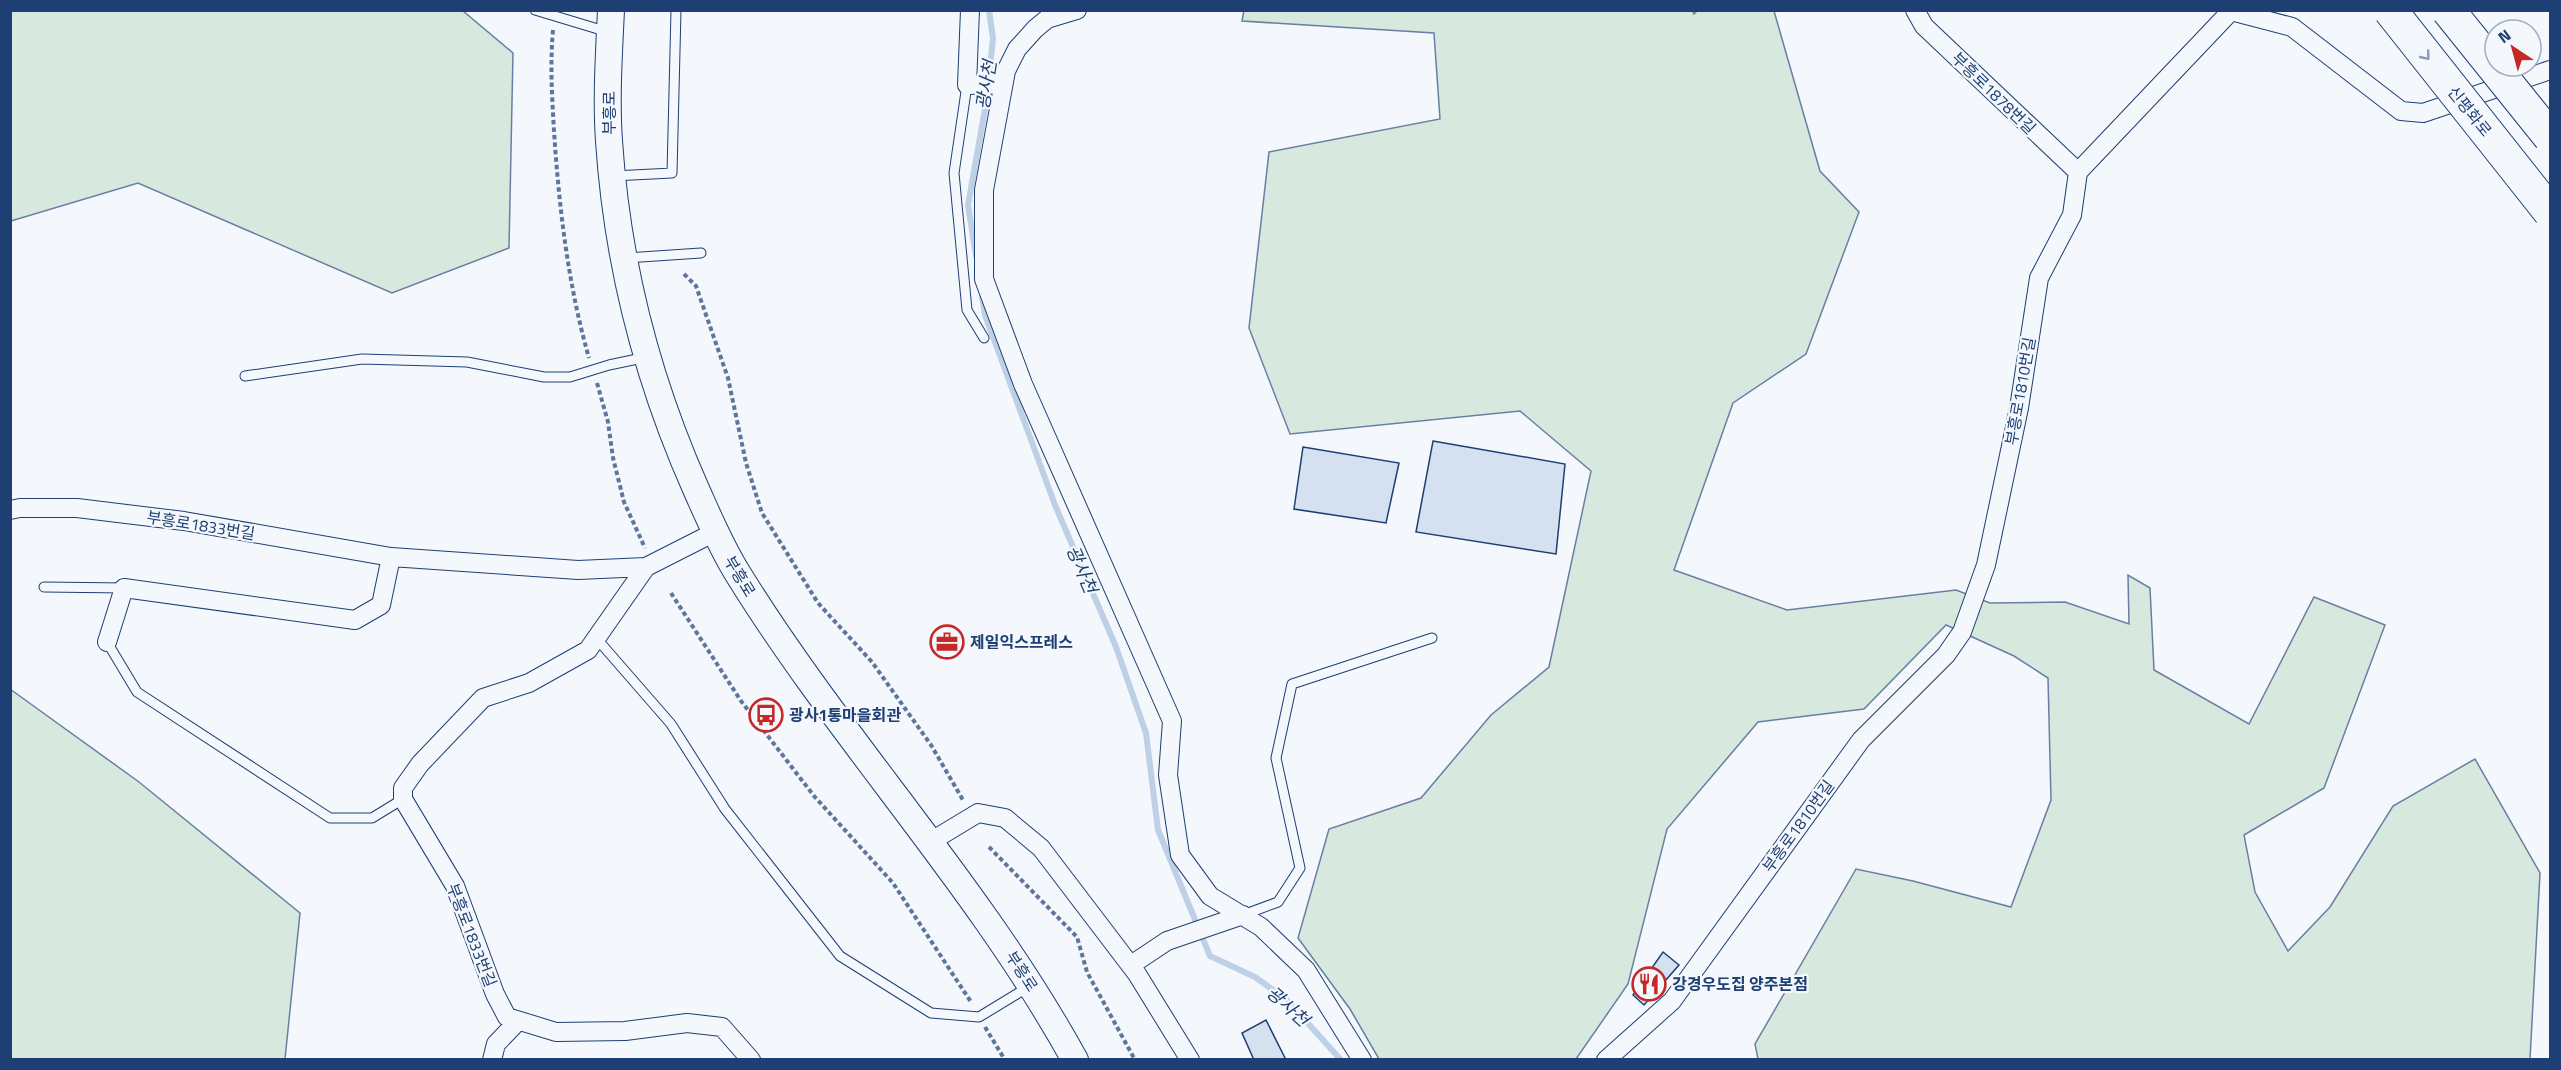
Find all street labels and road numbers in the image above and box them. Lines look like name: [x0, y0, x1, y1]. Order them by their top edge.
street label: 부흥로1878번길: [1946, 46, 2042, 140]
street label: 신평화로: [2442, 81, 2498, 142]
street label: 부흥로: [597, 91, 621, 135]
street label: 부흥로1810번길: [1999, 335, 2041, 447]
street label: 부흥로1833번길: [145, 505, 257, 545]
street label: 부흥로: [718, 551, 762, 601]
street label: 부흥로1810번길: [1756, 775, 1840, 877]
street label: 부흥로1833번길: [441, 880, 503, 990]
street label: 부흥로: [1000, 946, 1044, 996]

